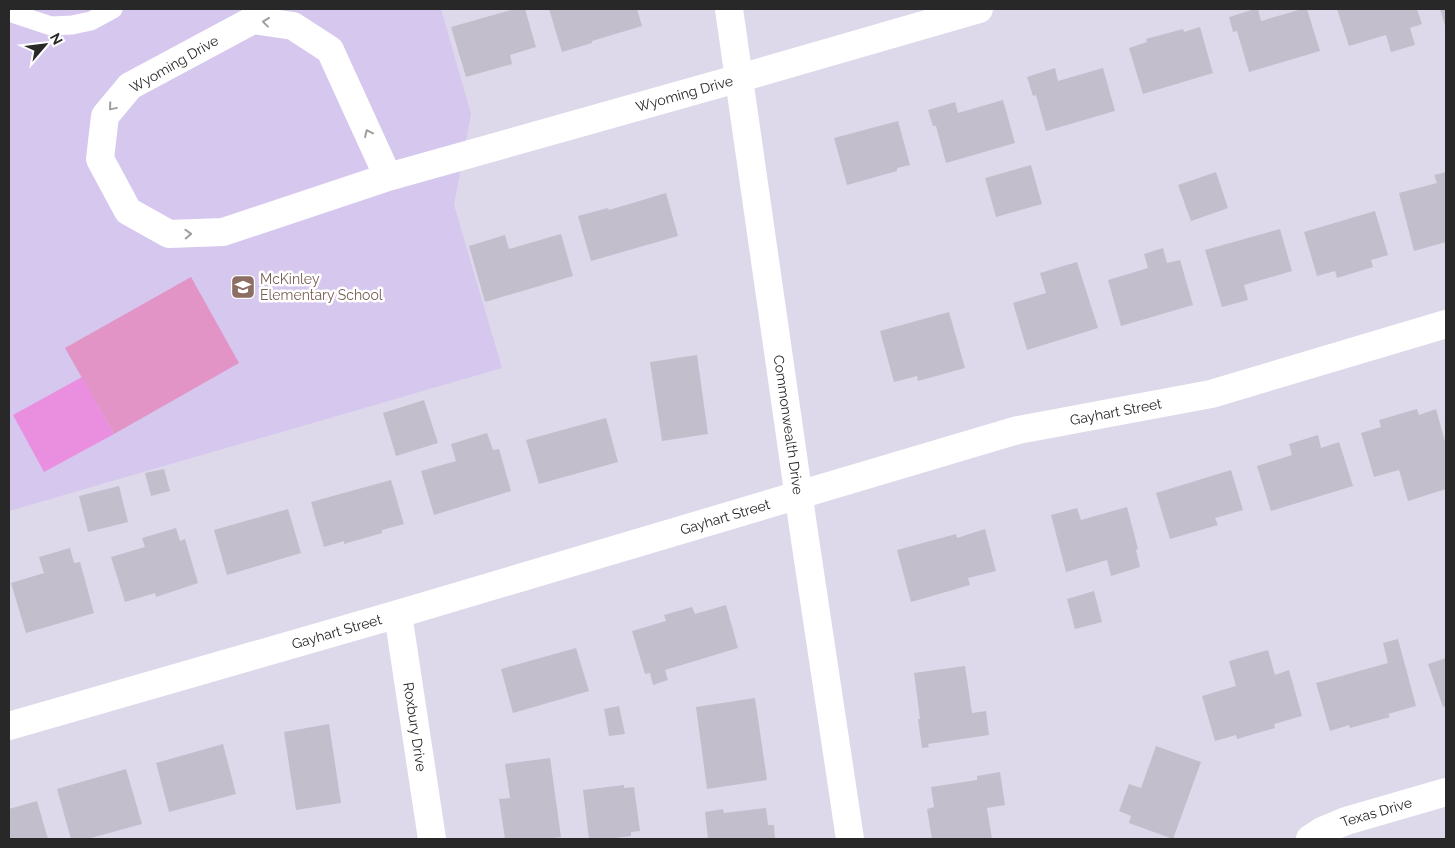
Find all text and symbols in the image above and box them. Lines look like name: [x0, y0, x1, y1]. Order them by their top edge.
one-way arrow: [262, 17, 270, 28]
north arrow: [20, 20, 70, 70]
text: N: [47, 30, 66, 47]
street label: Wyoming Drive: [127, 32, 221, 96]
street label: Wyoming Drive: [634, 72, 735, 115]
one-way arrow: [110, 101, 118, 110]
one-way arrow: [363, 129, 374, 138]
one-way arrow: [184, 228, 192, 239]
place label: McKinley Elementary School: [260, 271, 383, 303]
school or university icon: McKinley Elementary School: [230, 274, 256, 300]
street label: Commonwealth Drive: [771, 354, 806, 496]
street label: Gayhart Street: [1069, 395, 1163, 428]
street label: Gayhart Street: [678, 496, 772, 538]
street label: Gayhart Street: [290, 611, 384, 652]
street label: Roxbury Drive: [400, 681, 430, 772]
street label: Texas Drive: [1338, 794, 1414, 830]

